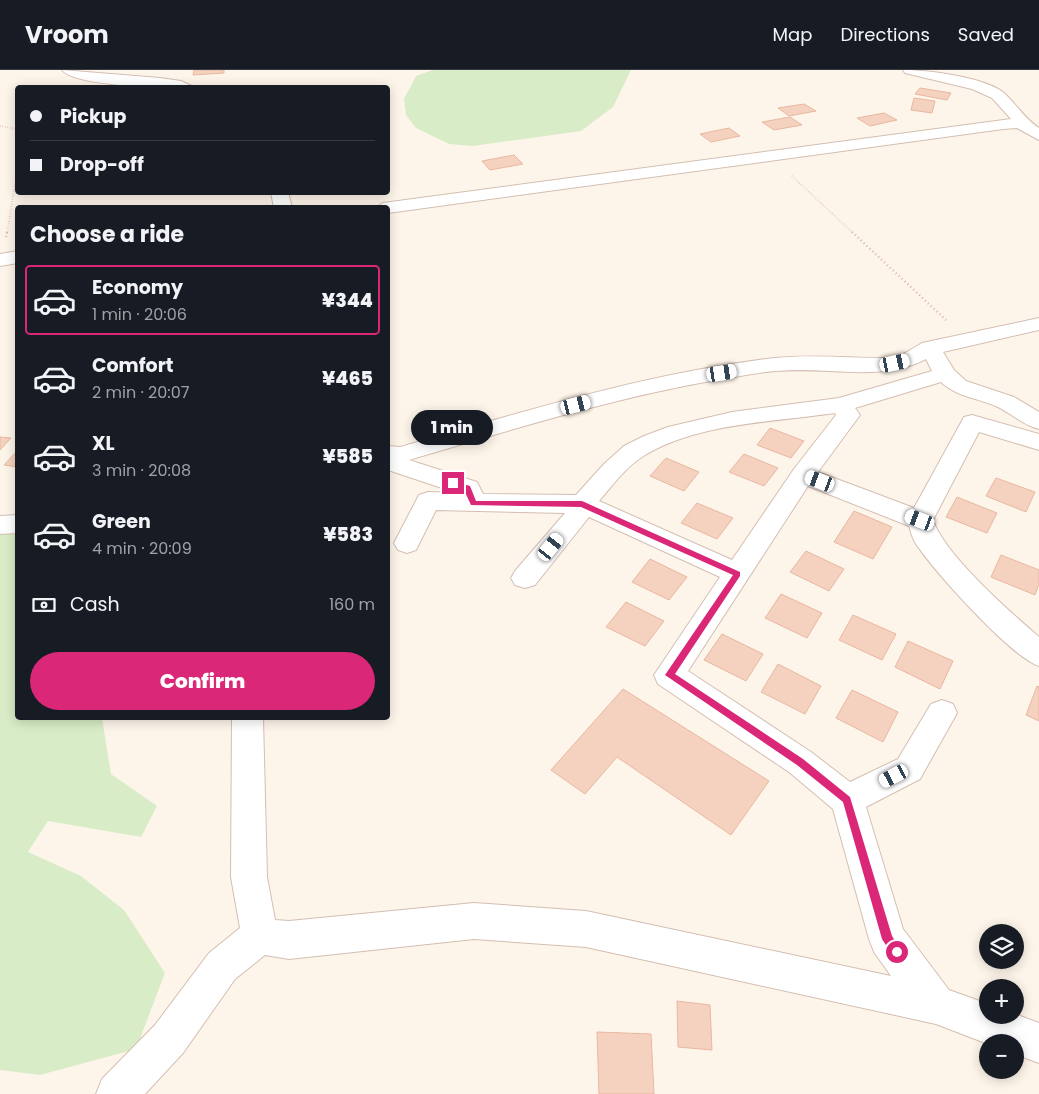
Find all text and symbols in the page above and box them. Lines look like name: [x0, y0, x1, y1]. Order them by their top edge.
text: Vroom: [25, 18, 109, 51]
text: Map: [773, 22, 812, 47]
text: Directions: [840, 22, 930, 47]
text: Saved: [958, 22, 1014, 47]
text: Pickup: [60, 103, 126, 130]
text: Drop-off: [60, 151, 144, 178]
text: Choose a ride: [30, 219, 184, 250]
text: Economy: [92, 274, 183, 301]
icon: car: [32, 278, 77, 323]
text: ¥344: [322, 287, 373, 314]
text: 1 min · 20:06: [92, 303, 187, 326]
text: Comfort: [92, 352, 174, 379]
car: [878, 353, 911, 373]
icon: car: [32, 356, 77, 401]
car: [706, 363, 737, 383]
text: ¥465: [322, 365, 373, 392]
text: 2 min · 20:07: [92, 381, 190, 404]
car: [559, 394, 592, 416]
callout: 1 min: [412, 410, 494, 446]
text: 1 min: [431, 416, 473, 439]
text: XL: [92, 430, 115, 457]
icon: car: [32, 434, 77, 479]
text: ¥585: [322, 443, 373, 470]
text: 3 min · 20:08: [92, 459, 191, 482]
car: [803, 469, 836, 493]
route end: [442, 472, 464, 494]
text: Green: [92, 508, 151, 535]
car: [903, 508, 936, 532]
icon: car: [32, 512, 77, 557]
text: ¥583: [323, 521, 373, 548]
car: [535, 531, 566, 563]
text: 4 min · 20:09: [92, 537, 192, 560]
icon: cash: [30, 591, 58, 619]
text: Cash: [70, 591, 120, 618]
text: 160 m: [329, 593, 375, 616]
button: Confirm: [30, 652, 375, 710]
car: [877, 763, 910, 789]
map controls: [979, 924, 1024, 1079]
button: layers: [979, 924, 1024, 969]
route start: [886, 941, 908, 963]
button: +: [979, 979, 1024, 1024]
button: −: [979, 1034, 1024, 1079]

